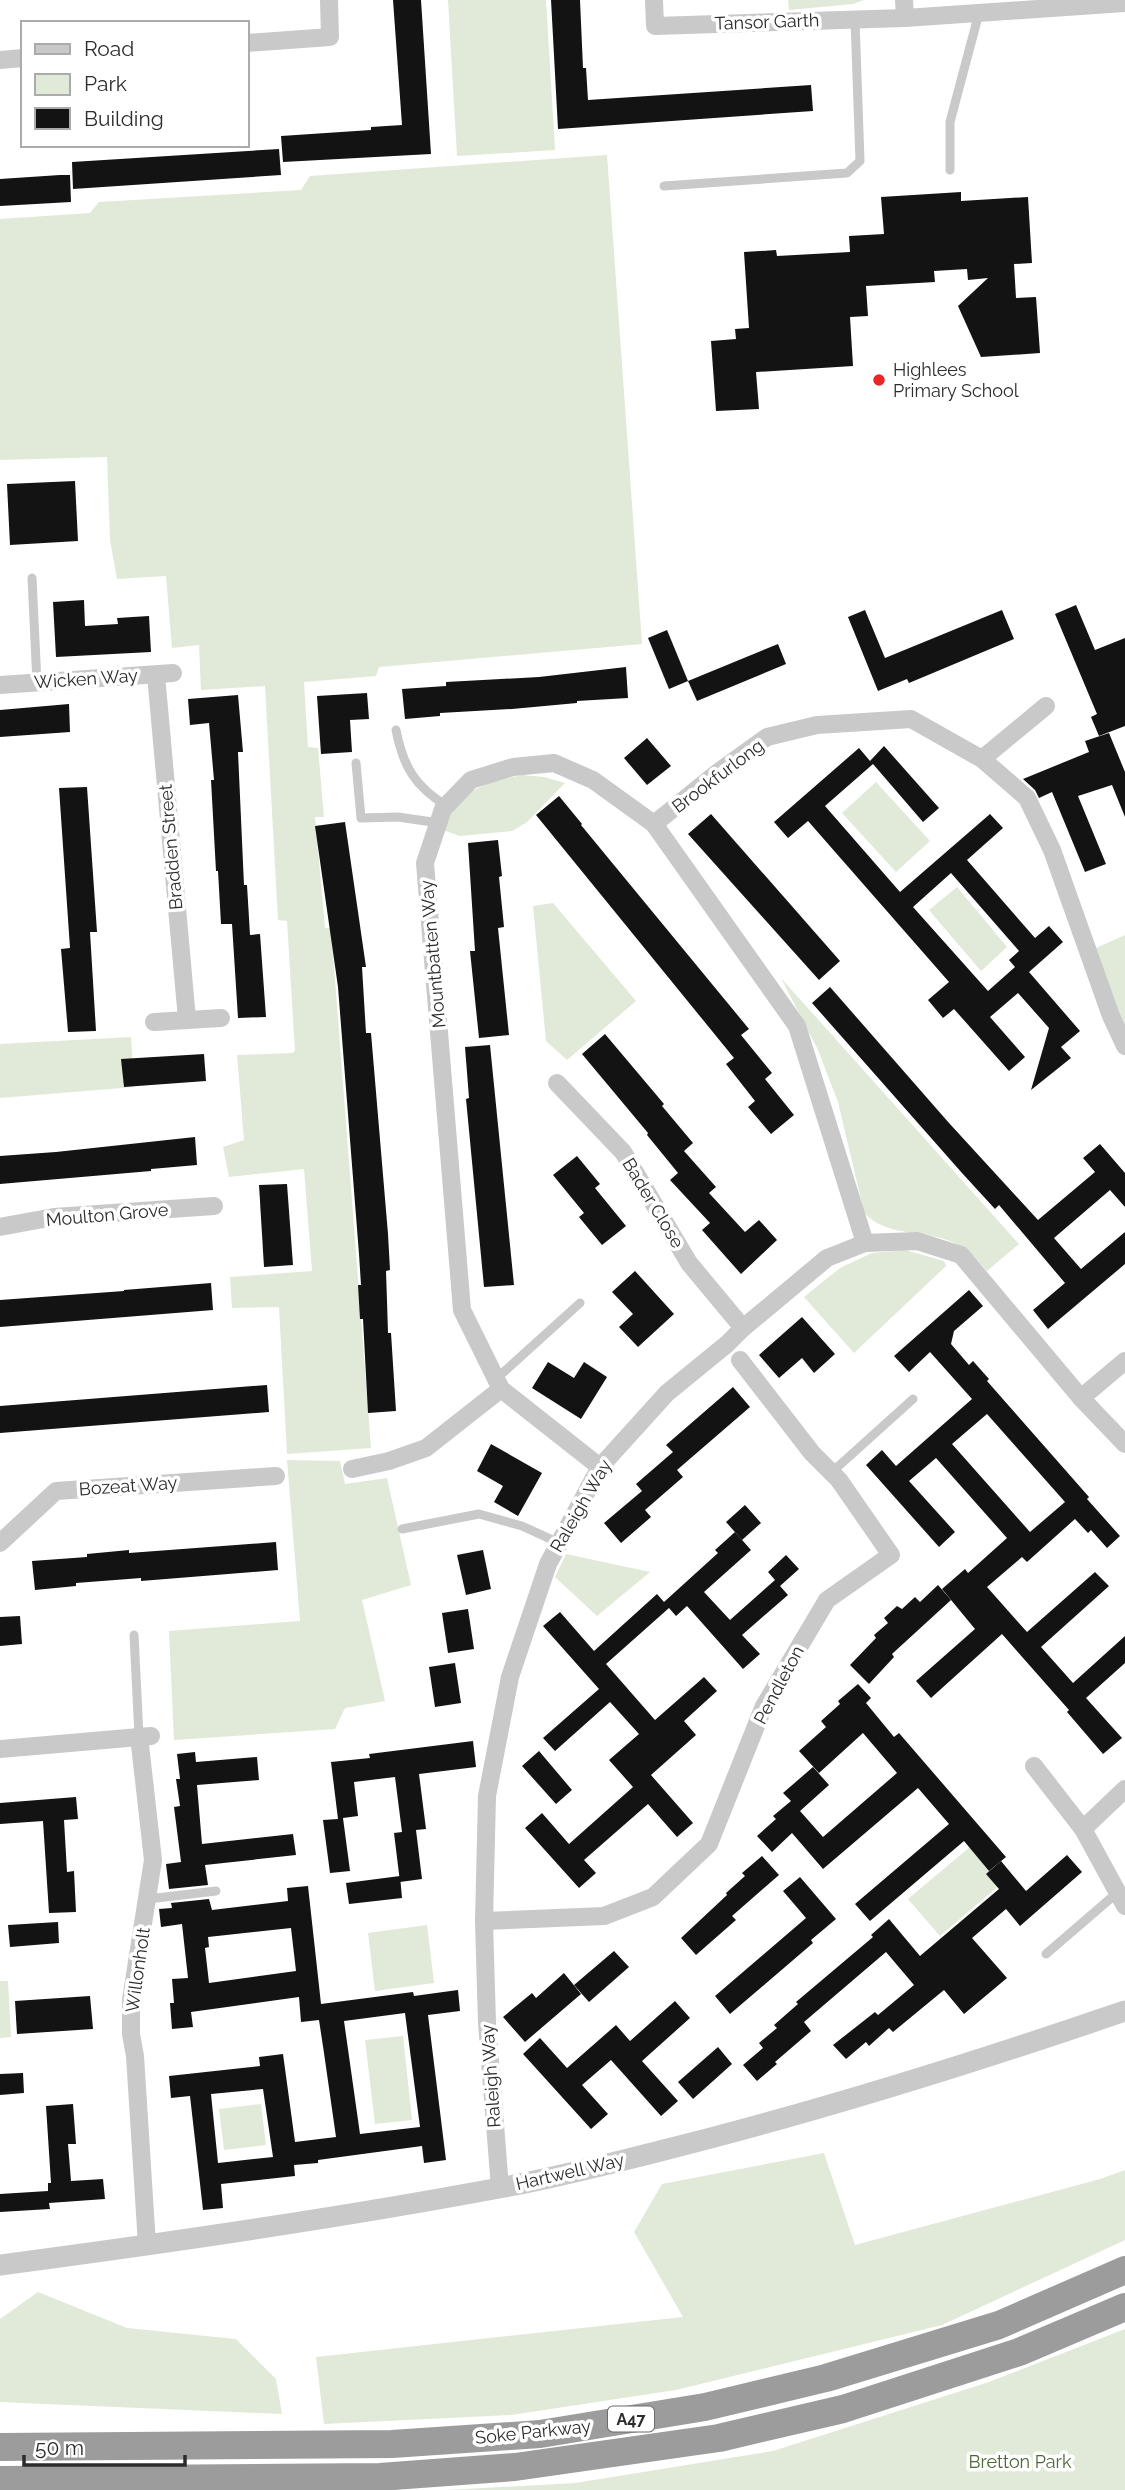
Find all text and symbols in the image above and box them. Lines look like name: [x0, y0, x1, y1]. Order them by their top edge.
street label: Tansor Garth: [714, 9, 820, 34]
legend: [21, 21, 248, 147]
text: Road: [84, 36, 134, 61]
text: Park: [84, 71, 127, 96]
text: Building: [84, 106, 164, 131]
place label: Highlees Primary School: [893, 359, 1019, 401]
marker: Highlees Primary School: [871, 372, 887, 388]
street label: Wicken Way: [33, 664, 139, 693]
street label: Brookfurlong: [668, 734, 768, 817]
street label: Bradden Street: [155, 783, 186, 911]
street label: Mountbatten Way: [416, 879, 449, 1029]
street label: Bader Close: [618, 1154, 689, 1252]
street label: Moulton Grove: [45, 1199, 169, 1230]
street label: Raleigh Way: [546, 1455, 616, 1556]
street label: Bozeat Way: [78, 1472, 178, 1499]
street label: Pendleton: [749, 1642, 808, 1728]
street label: Willonholt: [121, 1926, 154, 2014]
street label: Raleigh Way: [476, 2023, 505, 2128]
street label: Hartwell Way: [514, 2149, 626, 2194]
road number: A47: [608, 2406, 654, 2432]
street label: Soke Parkway: [474, 2415, 592, 2448]
scale bar: [24, 2424, 186, 2468]
text: 50 m: [35, 2435, 84, 2460]
park label: Bretton Park: [969, 2451, 1072, 2472]

